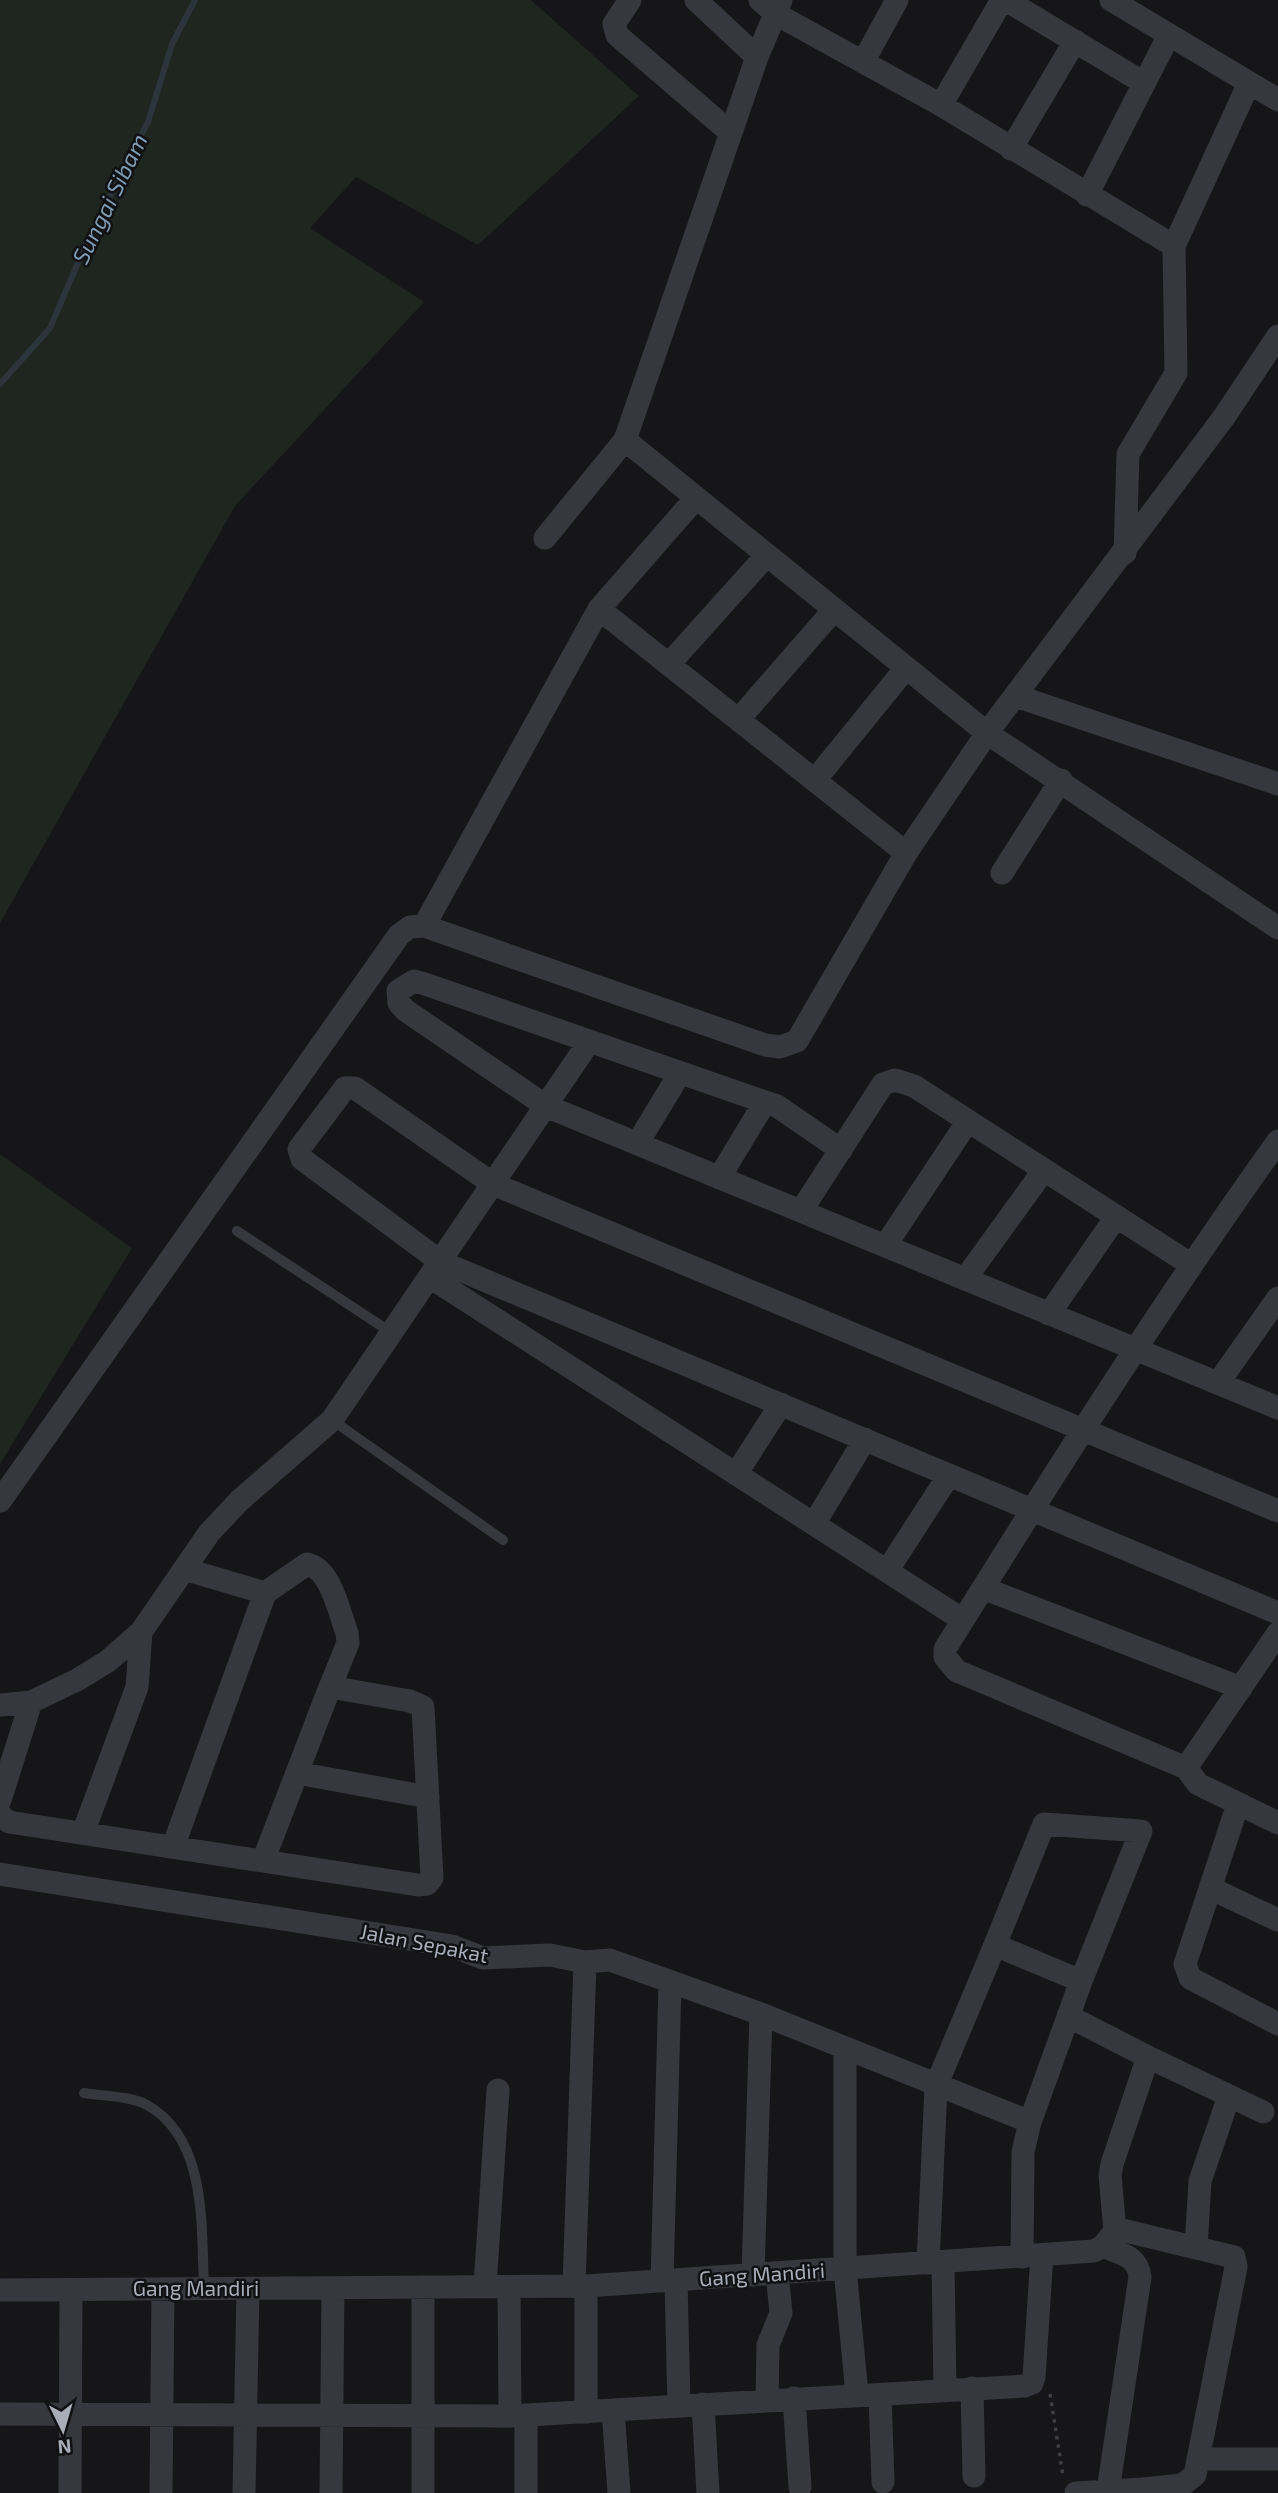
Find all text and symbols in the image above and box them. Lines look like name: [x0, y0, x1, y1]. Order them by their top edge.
water label: Sungai Sibam: [66, 129, 153, 268]
street label: Jalan Sepakat: [358, 1918, 491, 1967]
street label: Gang Mandiri: [698, 2257, 826, 2290]
street label: Gang Mandiri: [133, 2275, 259, 2300]
north arrow: [28, 2395, 98, 2465]
text: N: [57, 2435, 72, 2459]

